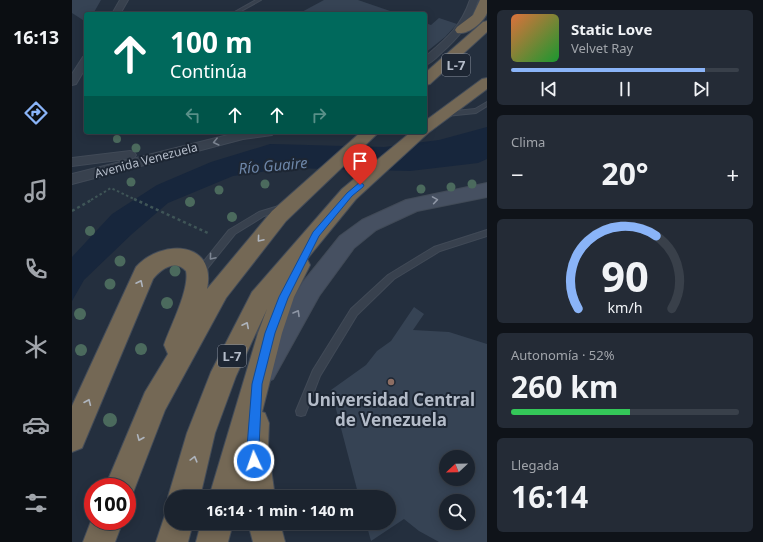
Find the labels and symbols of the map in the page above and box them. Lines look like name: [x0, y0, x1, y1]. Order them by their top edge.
road number: L-7: [442, 54, 470, 76]
one-way arrow: [212, 137, 219, 145]
street label: Avenida Venezuela: [93, 138, 199, 182]
pin: [343, 144, 377, 185]
water label: Río Guaire: [238, 152, 309, 178]
one-way arrow: [432, 196, 438, 205]
one-way arrow: [257, 235, 264, 242]
one-way arrow: [209, 252, 216, 260]
one-way arrow: [135, 280, 142, 288]
one-way arrow: [293, 310, 300, 317]
one-way arrow: [241, 322, 249, 330]
road number: L-7: [218, 345, 246, 367]
marker: Universidad Central de Venezuela: [386, 377, 396, 387]
place label: Universidad Central de Venezuela: [307, 388, 475, 431]
one-way arrow: [83, 399, 91, 406]
one-way arrow: [137, 434, 145, 441]
position arrow: [233, 440, 275, 482]
north arrow: [439, 450, 475, 486]
one-way arrow: [190, 456, 198, 463]
speed limit sign: 100: [84, 478, 136, 530]

